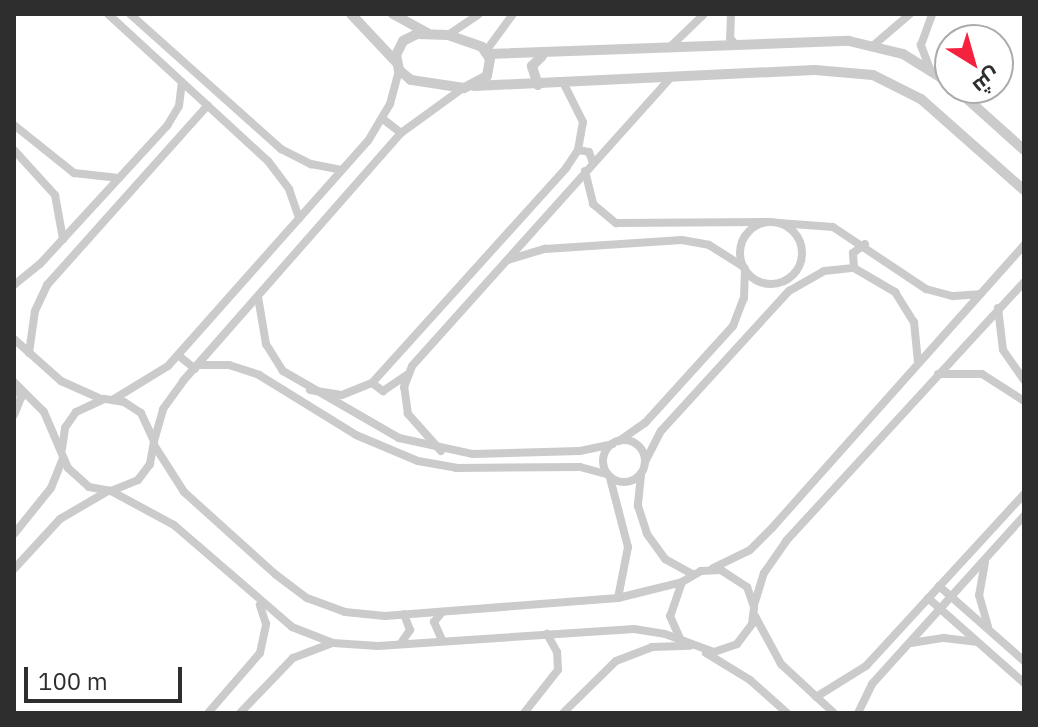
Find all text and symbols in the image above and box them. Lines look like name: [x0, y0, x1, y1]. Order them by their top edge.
north arrow: [934, 24, 1014, 104]
text: ش: [968, 62, 1008, 102]
scale bar: [28, 651, 186, 701]
text: 100 m: [38, 665, 108, 697]

